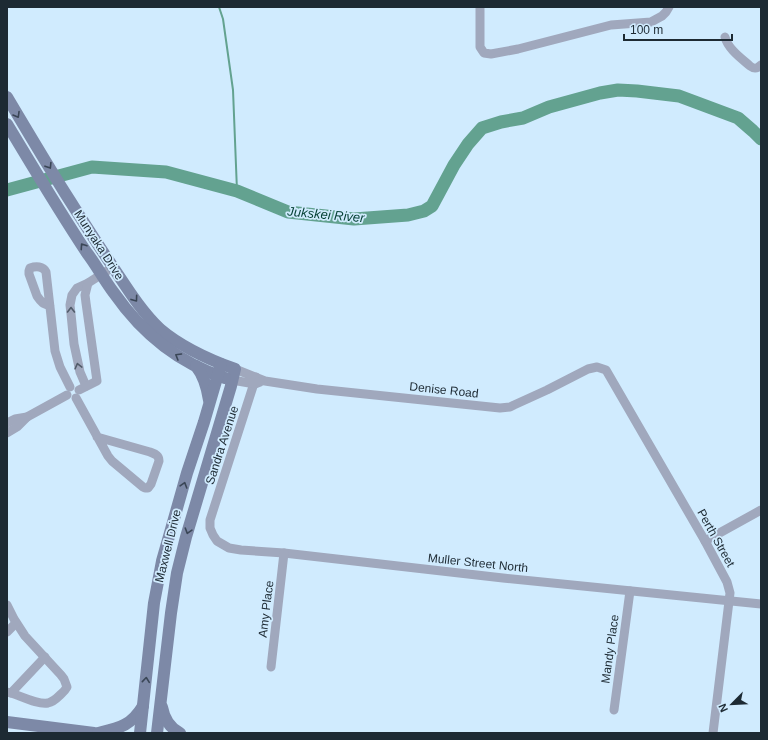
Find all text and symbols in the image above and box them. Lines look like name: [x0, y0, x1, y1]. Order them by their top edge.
scale bar: [624, 16, 732, 42]
text: 100 m: [630, 23, 663, 37]
one-way arrow: [13, 111, 20, 118]
one-way arrow: [44, 162, 51, 169]
water label: Jukskei River: [286, 204, 366, 225]
street label: Munyaka Drive: [71, 208, 127, 283]
one-way arrow: [80, 243, 88, 250]
one-way arrow: [130, 294, 137, 301]
one-way arrow: [67, 307, 75, 313]
one-way arrow: [175, 353, 182, 360]
one-way arrow: [75, 363, 83, 369]
street label: Denise Road: [409, 379, 479, 401]
street label: Sandra Avenue: [203, 404, 241, 486]
one-way arrow: [179, 481, 188, 488]
street label: Perth Street: [694, 507, 738, 570]
street label: Maxwell Drive: [152, 508, 184, 584]
one-way arrow: [184, 527, 193, 534]
street label: Muller Street North: [427, 551, 529, 575]
street label: Amy Place: [256, 579, 276, 638]
street label: Mandy Place: [598, 613, 622, 684]
one-way arrow: [141, 677, 150, 683]
north arrow: [712, 684, 752, 724]
text: N: [716, 702, 730, 714]

